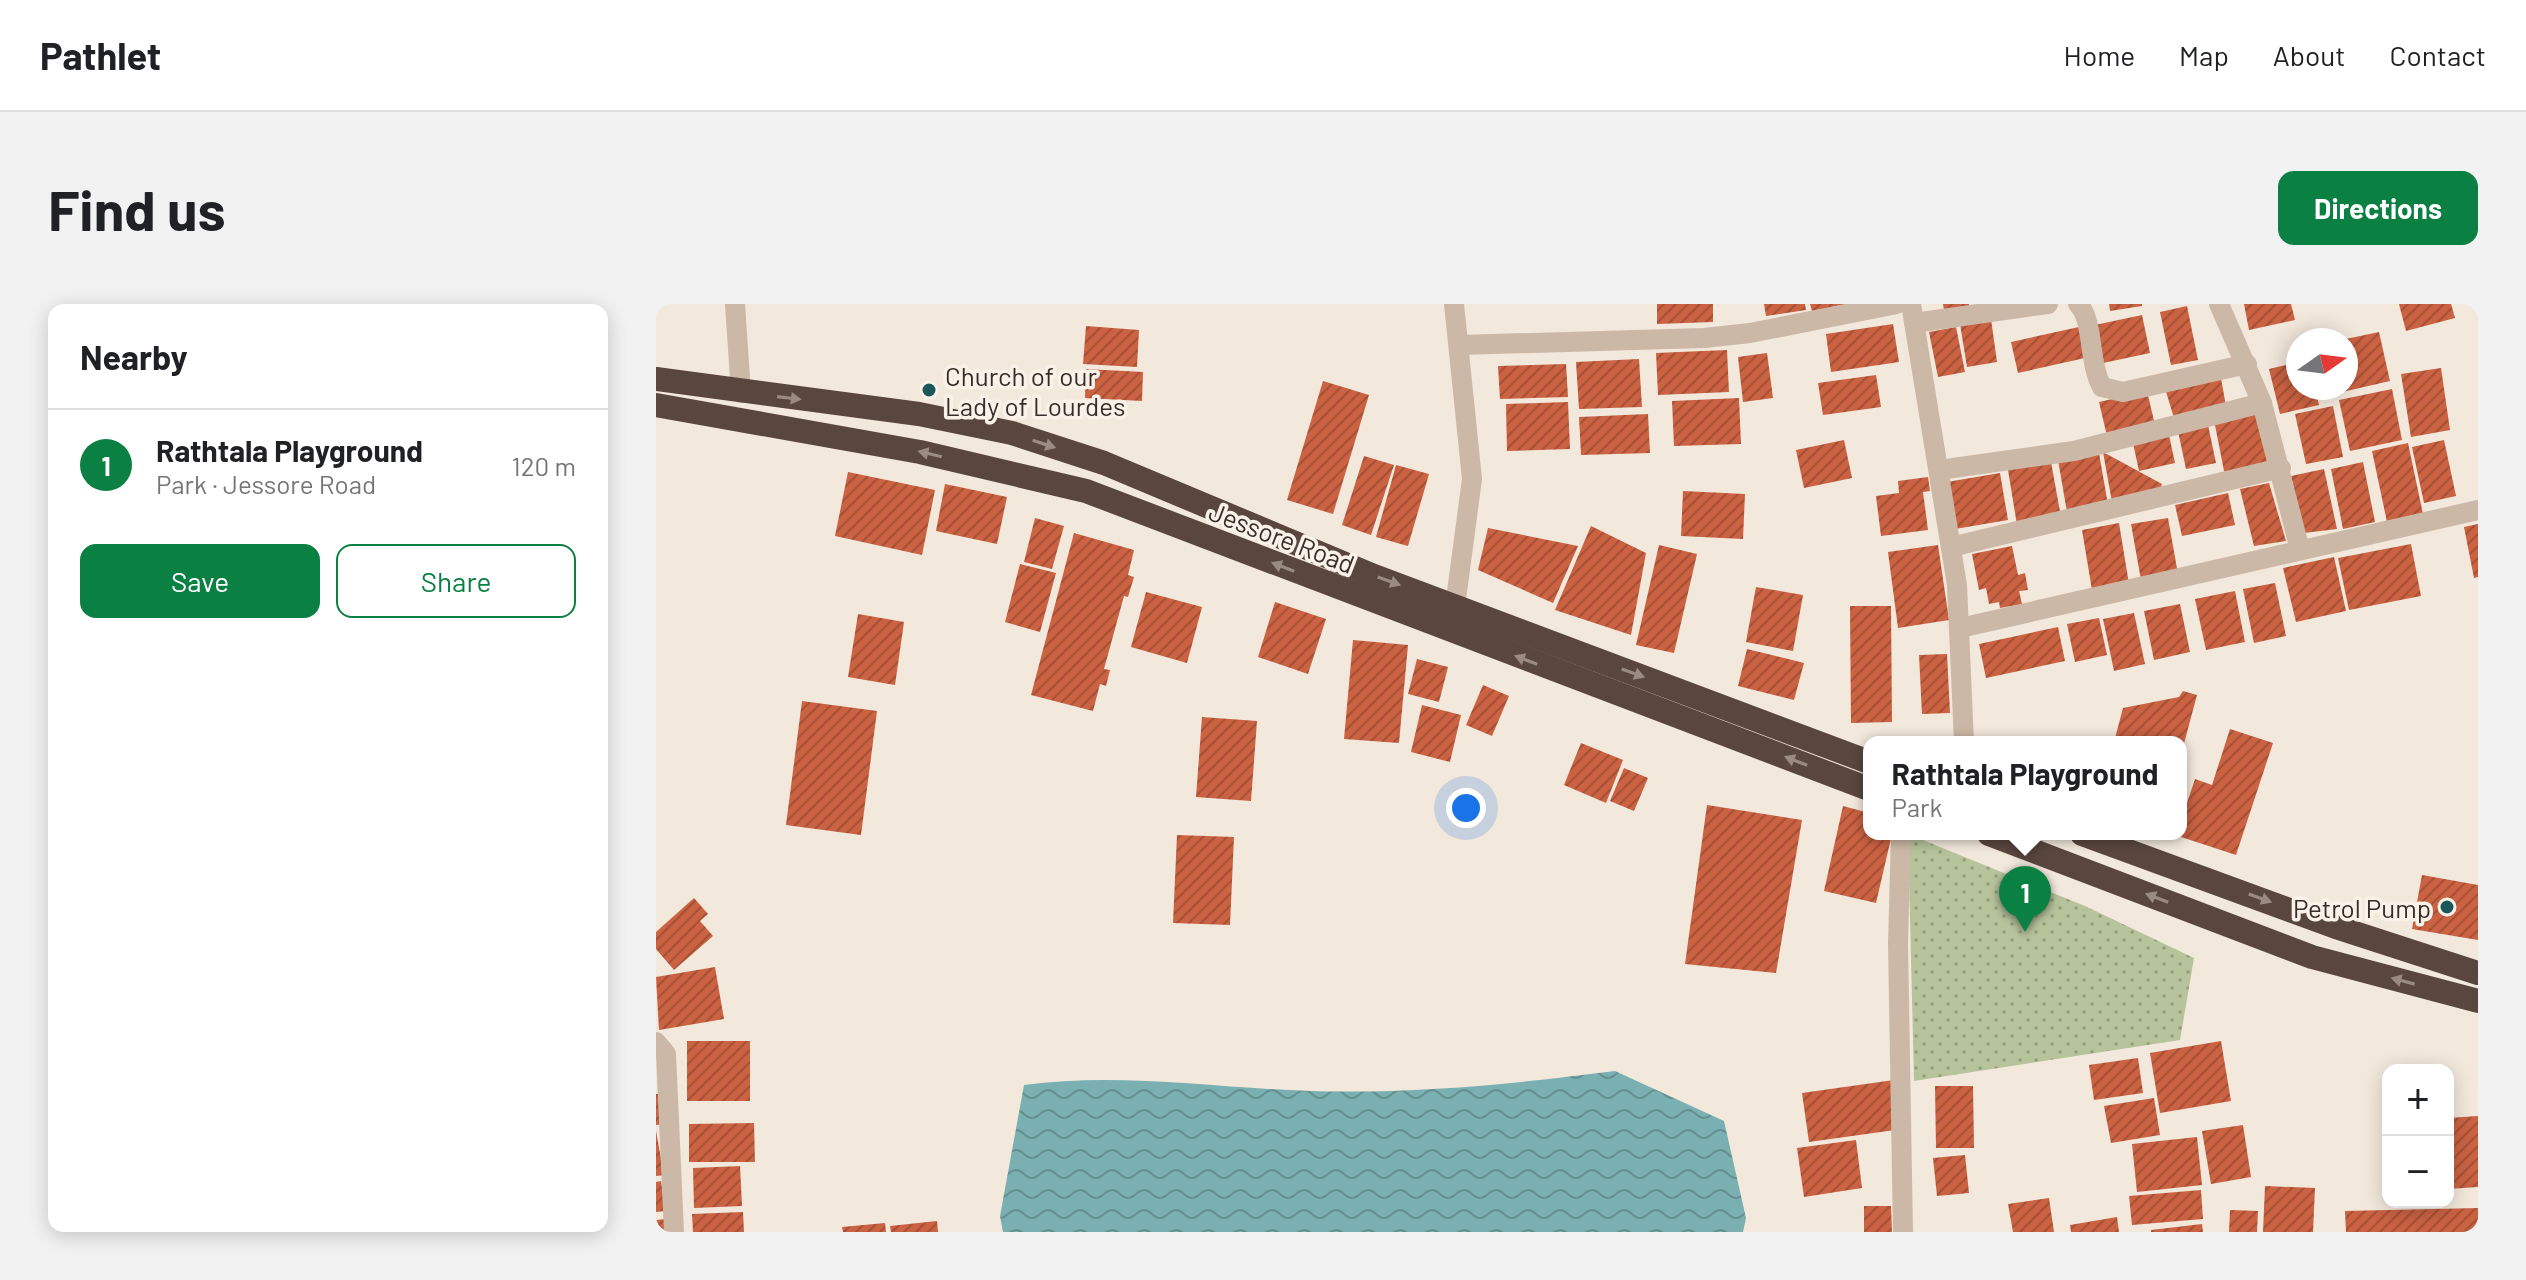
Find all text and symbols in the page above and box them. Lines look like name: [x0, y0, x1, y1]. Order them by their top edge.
text: Pathlet: [40, 32, 161, 78]
text: Home: [2064, 38, 2135, 72]
text: Map: [2179, 38, 2229, 72]
text: About: [2273, 38, 2345, 72]
text: Contact: [2389, 38, 2486, 72]
button: Directions: [2278, 171, 2478, 245]
text: Find us: [48, 175, 226, 242]
north arrow: [2286, 328, 2358, 400]
text: Nearby: [80, 336, 188, 377]
place label: Church of our Lady of Lourdes: [945, 360, 1125, 421]
marker: Church of our Lady of Lourdes: [920, 381, 938, 399]
one-way arrow: [776, 392, 801, 405]
text: Rathtala Playground: [156, 432, 423, 468]
one-way arrow: [1032, 438, 1056, 450]
one-way arrow: [917, 448, 942, 460]
text: 1: [101, 450, 111, 481]
text: 120 m: [512, 450, 576, 481]
text: Park · Jessore Road: [156, 468, 376, 499]
street label: Jessore Road: [1205, 495, 1359, 579]
button: Save: [80, 544, 320, 618]
button: Share: [336, 544, 576, 618]
one-way arrow: [1271, 560, 1295, 573]
one-way arrow: [1378, 576, 1402, 588]
one-way arrow: [1514, 653, 1538, 666]
one-way arrow: [1621, 667, 1645, 680]
popup: [1863, 736, 2187, 840]
one-way arrow: [1784, 754, 1808, 767]
text: Rathtala Playground: [1891, 755, 2159, 791]
your location: [1446, 788, 1486, 828]
text: Park: [1891, 791, 1943, 822]
pin: 1: [1999, 866, 2051, 932]
one-way arrow: [2145, 891, 2169, 904]
one-way arrow: [2248, 892, 2272, 905]
place label: Petrol Pump: [2293, 892, 2431, 923]
marker: Petrol Pump: [2438, 898, 2456, 916]
one-way arrow: [2390, 975, 2415, 987]
map controls: [2382, 1064, 2454, 1208]
button: +: [2382, 1064, 2454, 1136]
button: −: [2382, 1136, 2454, 1208]

